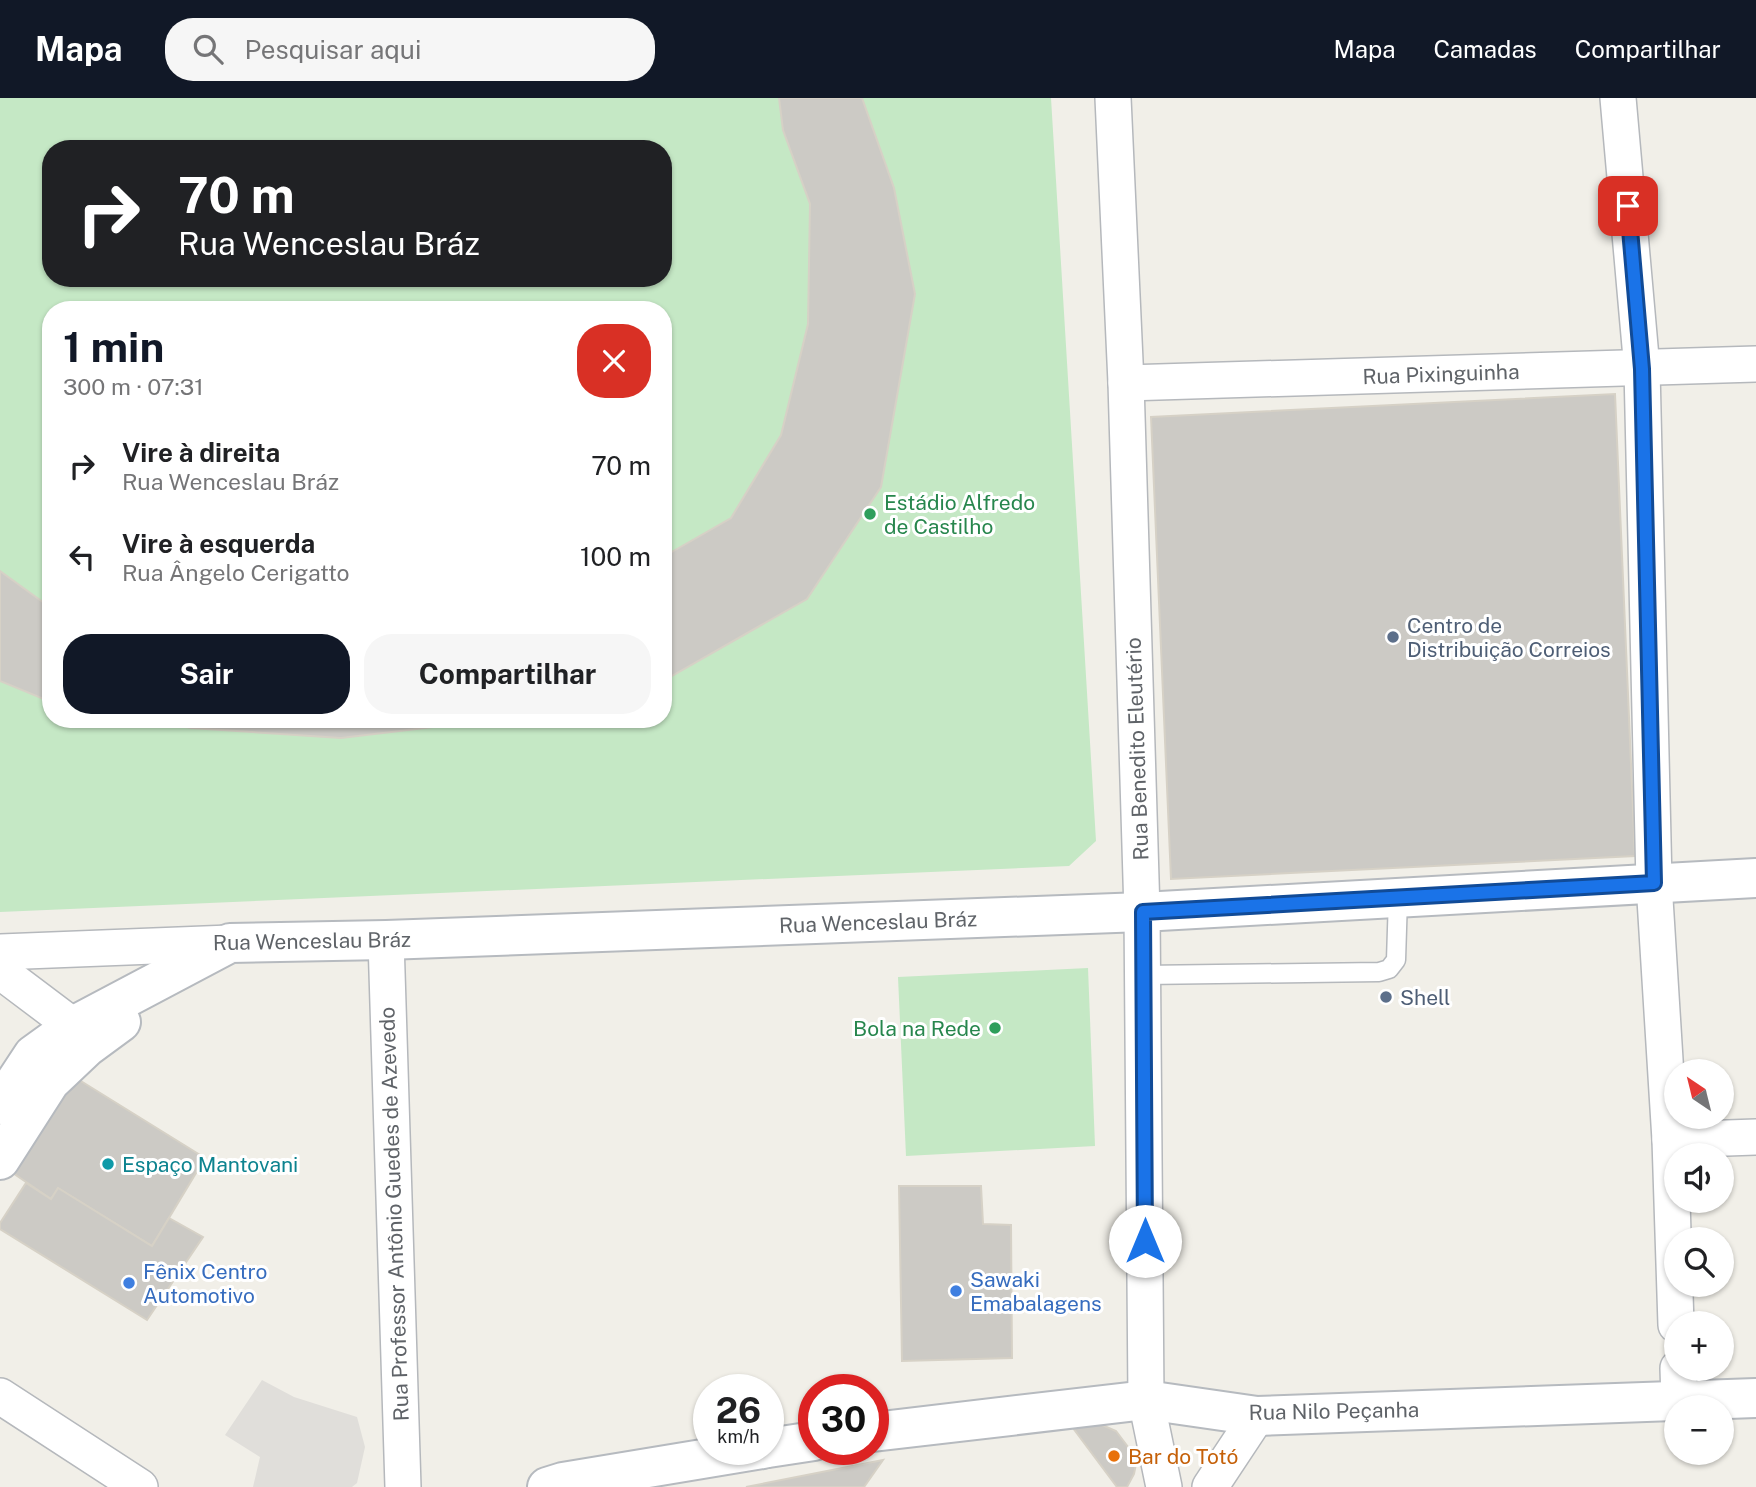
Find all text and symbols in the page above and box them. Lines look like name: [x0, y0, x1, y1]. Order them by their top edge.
search box: [165, 18, 655, 81]
text: Mapa: [35, 30, 123, 68]
icon: search: [189, 30, 227, 68]
text: Pesquisar aqui: [245, 34, 421, 65]
text: Mapa: [1334, 35, 1395, 63]
text: Camadas: [1433, 35, 1537, 63]
text: Compartilhar: [1575, 35, 1721, 63]
text: 70 m: [178, 166, 295, 224]
icon: right: [63, 168, 154, 259]
pin: [1598, 176, 1658, 236]
icon: arrive: [1609, 187, 1647, 225]
text: Rua Wenceslau Bráz: [178, 225, 480, 262]
text: 1 min: [63, 322, 164, 371]
button: close: [577, 324, 651, 398]
street label: Rua Pixinguinha: [1362, 359, 1520, 389]
text: 300 m · 07:31: [63, 373, 204, 400]
text: Vire à direita: [122, 437, 280, 468]
icon: right: [63, 447, 101, 485]
text: 70 m: [591, 450, 651, 481]
text: Rua Wenceslau Bráz: [122, 468, 339, 495]
place label: Estádio Alfredo de Castilho: [884, 490, 1035, 539]
marker: Estádio Alfredo de Castilho: [862, 506, 878, 522]
text: Vire à esquerda: [122, 528, 315, 559]
icon: left: [63, 538, 101, 576]
text: 100 m: [580, 541, 651, 572]
text: Rua Ângelo Cerigatto: [122, 559, 350, 586]
place label: Centro de Distribuição Correios: [1407, 613, 1611, 662]
marker: Centro de Distribuição Correios: [1385, 629, 1401, 645]
button: Sair: [63, 634, 350, 714]
button: Compartilhar: [364, 634, 651, 714]
street label: Rua Benedito Eleutério: [1121, 637, 1153, 861]
street label: Rua Wenceslau Bráz: [779, 906, 977, 938]
street label: Rua Wenceslau Bráz: [213, 927, 411, 955]
place label: Shell: [1400, 985, 1450, 1010]
marker: Shell: [1378, 989, 1394, 1005]
street label: Rua Professor Antônio Guedes de Azevedo: [374, 1006, 414, 1422]
place label: Bola na Rede: [853, 1016, 981, 1041]
marker: Bola na Rede: [987, 1020, 1003, 1036]
north arrow: [1664, 1059, 1734, 1129]
map controls: [1664, 1059, 1734, 1465]
button: sound: [1664, 1143, 1734, 1213]
place label: Espaço Mantovani: [122, 1152, 298, 1177]
marker: Espaço Mantovani: [100, 1156, 116, 1172]
position arrow: [1108, 1204, 1182, 1278]
button: search: [1664, 1227, 1734, 1297]
place label: Fênix Centro Automotivo: [143, 1259, 267, 1308]
place label: Sawaki Emabalagens: [970, 1267, 1102, 1316]
marker: Fênix Centro Automotivo: [121, 1275, 137, 1291]
marker: Sawaki Emabalagens: [948, 1283, 964, 1299]
button: +: [1664, 1311, 1734, 1381]
speed limit sign: 30: [798, 1374, 889, 1465]
text: 26: [716, 1390, 761, 1431]
button: −: [1664, 1395, 1734, 1465]
street label: Rua Nilo Peçanha: [1249, 1397, 1419, 1425]
text: km/h: [717, 1426, 760, 1447]
place label: Bar do Totó: [1128, 1444, 1238, 1469]
marker: Bar do Totó: [1106, 1448, 1122, 1464]

